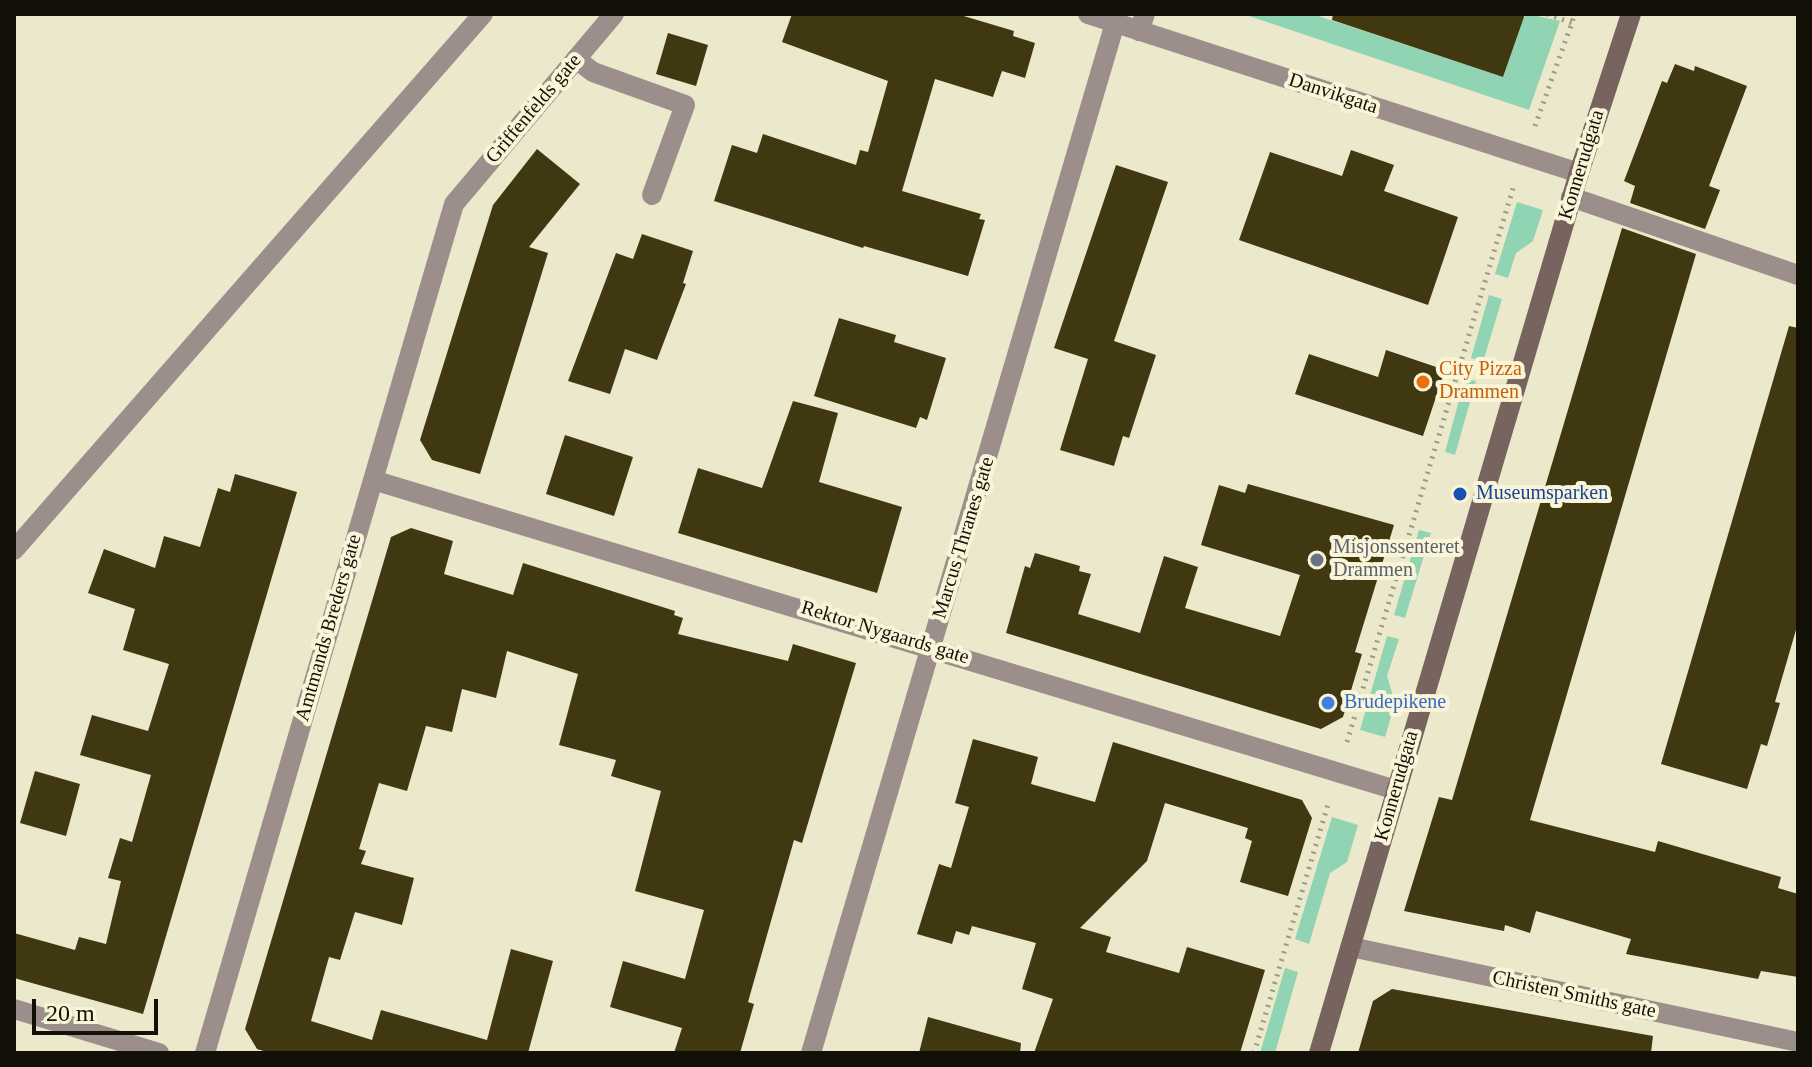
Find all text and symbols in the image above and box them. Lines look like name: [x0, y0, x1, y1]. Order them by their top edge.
street label: Griffenfelds gate: [481, 49, 587, 169]
street label: Danvikgata: [1285, 68, 1381, 120]
street label: Konnerudgata: [1554, 107, 1610, 223]
place label: City Pizza Drammen: [1439, 358, 1522, 405]
marker: City Pizza Drammen: [1414, 373, 1432, 391]
street label: Marcus Thranes gate: [928, 454, 1000, 622]
place label: Museumsparken: [1476, 482, 1608, 506]
marker: Museumsparken: [1451, 485, 1469, 503]
street label: Amtmands Breders gate: [291, 532, 367, 724]
place label: Misjonssenteret Drammen: [1333, 536, 1460, 583]
marker: Misjonssenteret Drammen: [1308, 551, 1326, 569]
street label: Rektor Nygaards gate: [798, 596, 972, 670]
place label: Brudepikene: [1344, 691, 1446, 715]
marker: Brudepikene: [1319, 694, 1337, 712]
street label: Konnerudgata: [1370, 728, 1424, 844]
street label: Christen Smiths gate: [1490, 966, 1658, 1024]
scale bar: [36, 983, 162, 1033]
text: 20 m: [46, 1000, 95, 1026]

